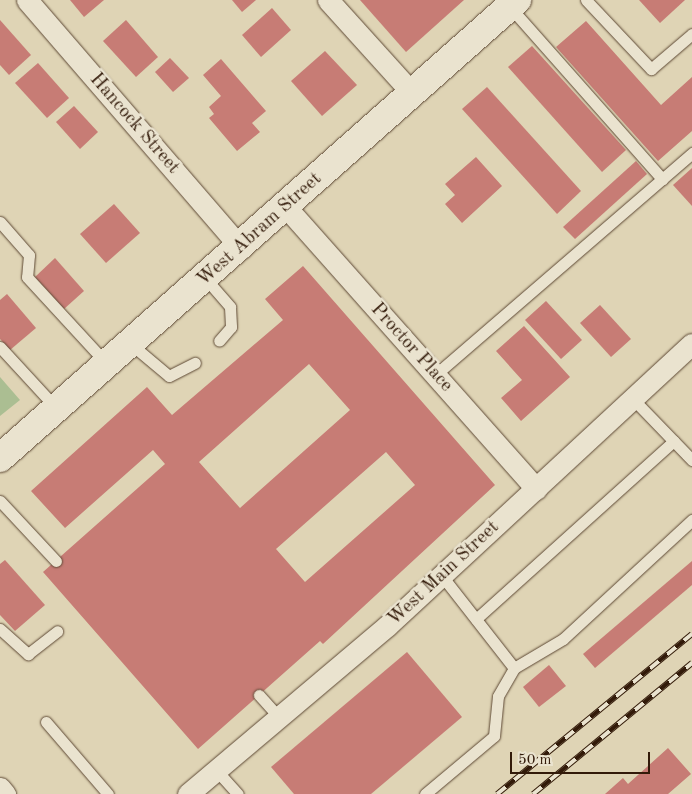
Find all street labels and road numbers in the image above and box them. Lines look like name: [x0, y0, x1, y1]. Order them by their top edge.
street label: Hancock Street: [84, 69, 184, 179]
street label: West Abram Street: [193, 168, 327, 292]
street label: Proctor Place: [365, 299, 457, 397]
street label: West Main Street: [384, 517, 504, 631]

